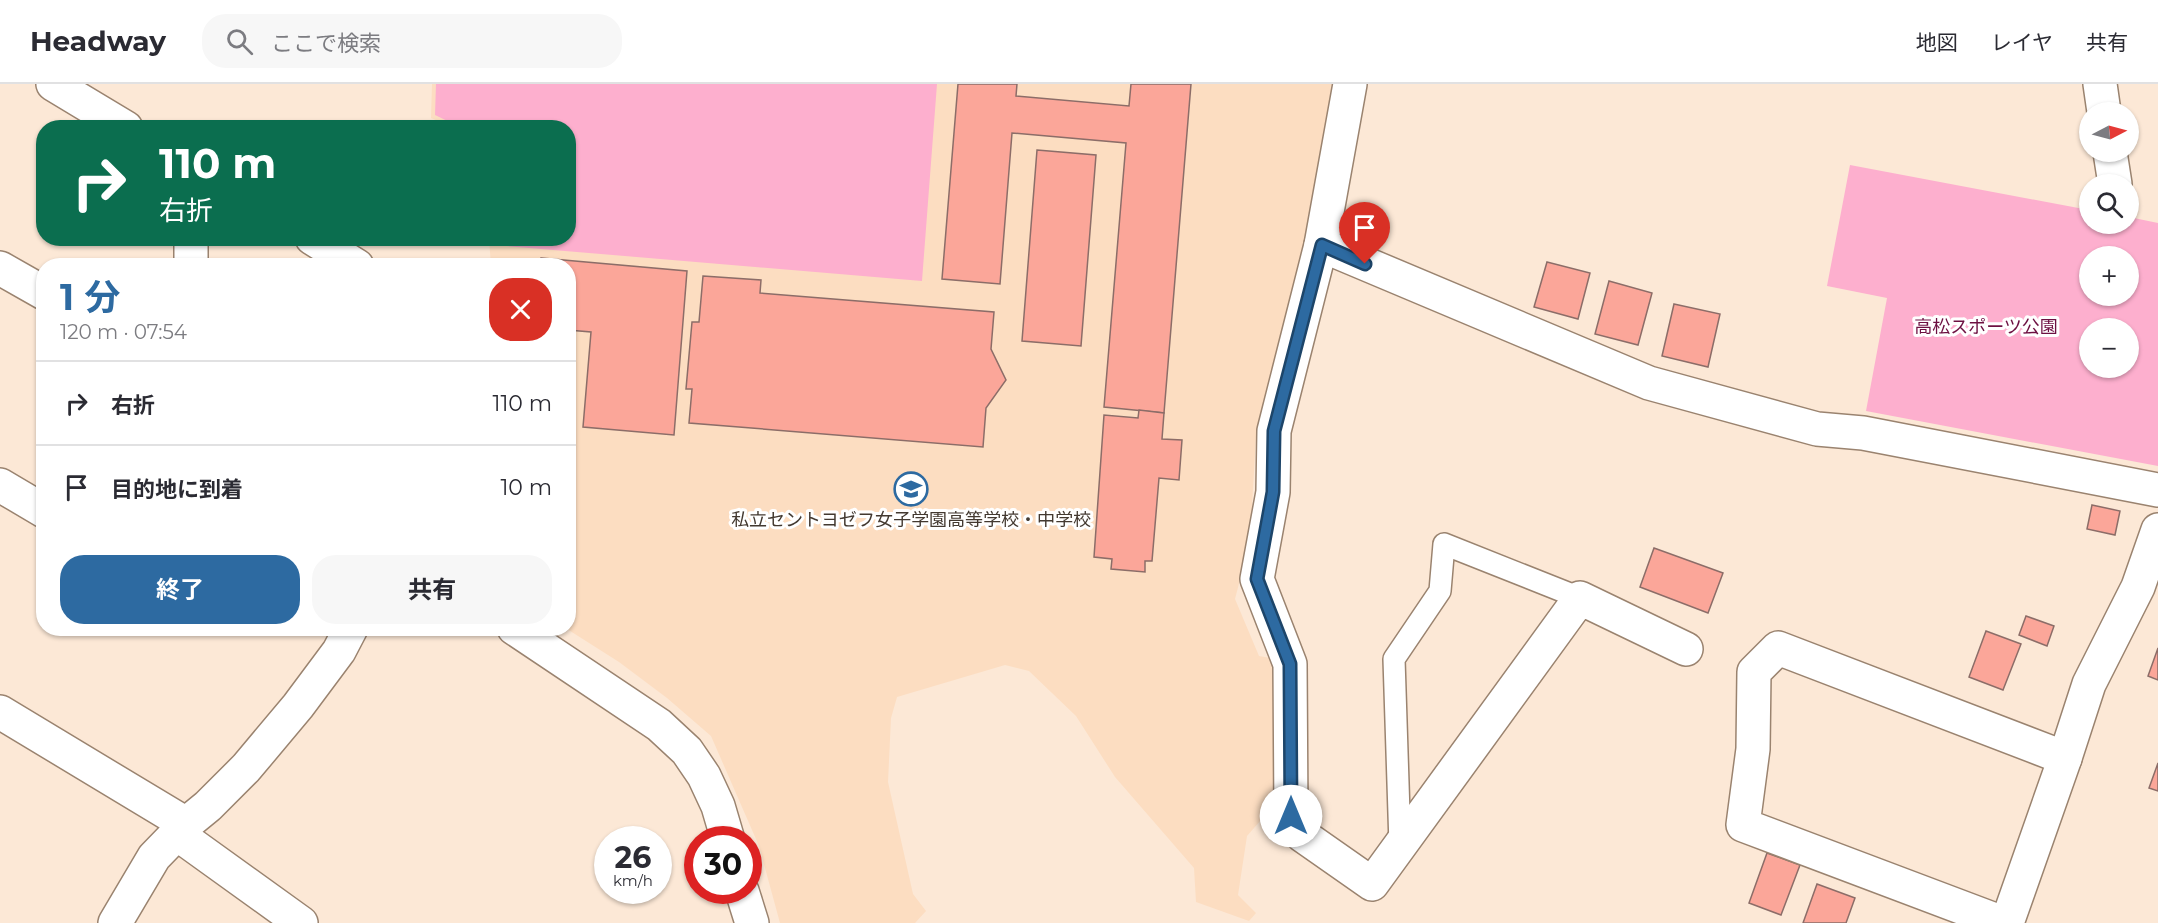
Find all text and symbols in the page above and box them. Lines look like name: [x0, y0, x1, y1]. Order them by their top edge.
search box: [202, 14, 622, 68]
text: Headway: [30, 24, 166, 58]
icon: search: [223, 25, 256, 58]
text: ここで検索: [271, 30, 381, 57]
text: 地図: [1916, 30, 1958, 55]
text: レイヤ: [1991, 30, 2053, 55]
text: 共有: [2086, 30, 2128, 55]
north arrow: [2079, 102, 2139, 162]
map controls: [2079, 102, 2139, 378]
text: 110 m: [159, 137, 276, 189]
icon: right: [60, 144, 138, 222]
button: search: [2079, 174, 2139, 234]
text: 右折: [159, 194, 213, 227]
pin: [1339, 202, 1390, 264]
icon: arrive: [1348, 211, 1381, 244]
button: +: [2079, 246, 2139, 306]
text: 1 分: [60, 275, 120, 319]
button: close: [489, 278, 552, 341]
park label: 高松スポーツ公園: [1914, 316, 2058, 338]
button: −: [2079, 318, 2139, 378]
text: 120 m · 07:54: [60, 320, 187, 344]
icon: right: [60, 387, 93, 420]
text: 110 m: [492, 390, 552, 417]
text: 右折: [111, 392, 155, 419]
icon: arrive: [60, 471, 93, 504]
school or university icon: 私立セントヨゼフ女子学園高等学校・中学校: [893, 471, 929, 507]
text: 10 m: [500, 474, 552, 501]
text: 目的地に到着: [111, 476, 243, 503]
place label: 私立セントヨゼフ女子学園高等学校・中学校: [731, 509, 1091, 531]
button: 終了: [60, 555, 300, 624]
button: 共有: [312, 555, 552, 624]
position arrow: [1259, 784, 1323, 848]
speed limit sign: 30: [684, 826, 762, 904]
text: 26: [615, 839, 651, 876]
text: km/h: [613, 871, 653, 890]

